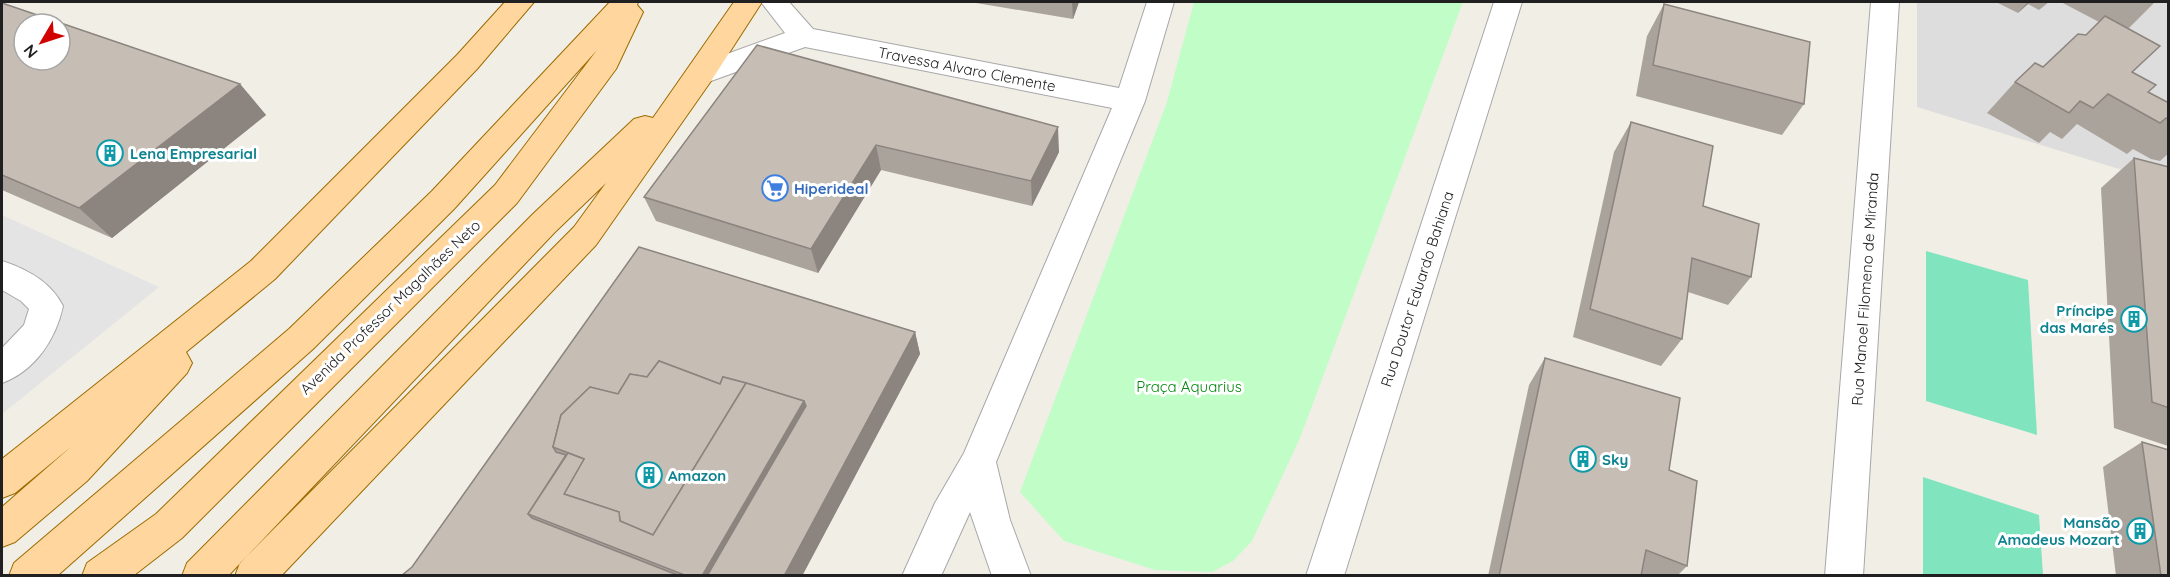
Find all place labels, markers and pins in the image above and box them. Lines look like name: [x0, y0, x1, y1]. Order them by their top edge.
building icon: Lena Empresarial: [95, 138, 125, 168]
place label: Lena Empresarial: [130, 144, 257, 163]
supermarket icon: Hiperideal: [760, 173, 790, 203]
place label: Hiperideal: [794, 179, 868, 198]
place label: Príncipe das Marés: [2040, 301, 2114, 337]
building icon: Príncipe das Marés: [2119, 304, 2149, 334]
building icon: Sky: [1568, 444, 1598, 474]
place label: Sky: [1602, 450, 1628, 469]
building icon: Amazon: [634, 460, 664, 490]
place label: Amazon: [668, 466, 726, 485]
place label: Mansão Amadeus Mozart: [1998, 513, 2120, 549]
building icon: Mansão Amadeus Mozart: [2125, 516, 2155, 546]

